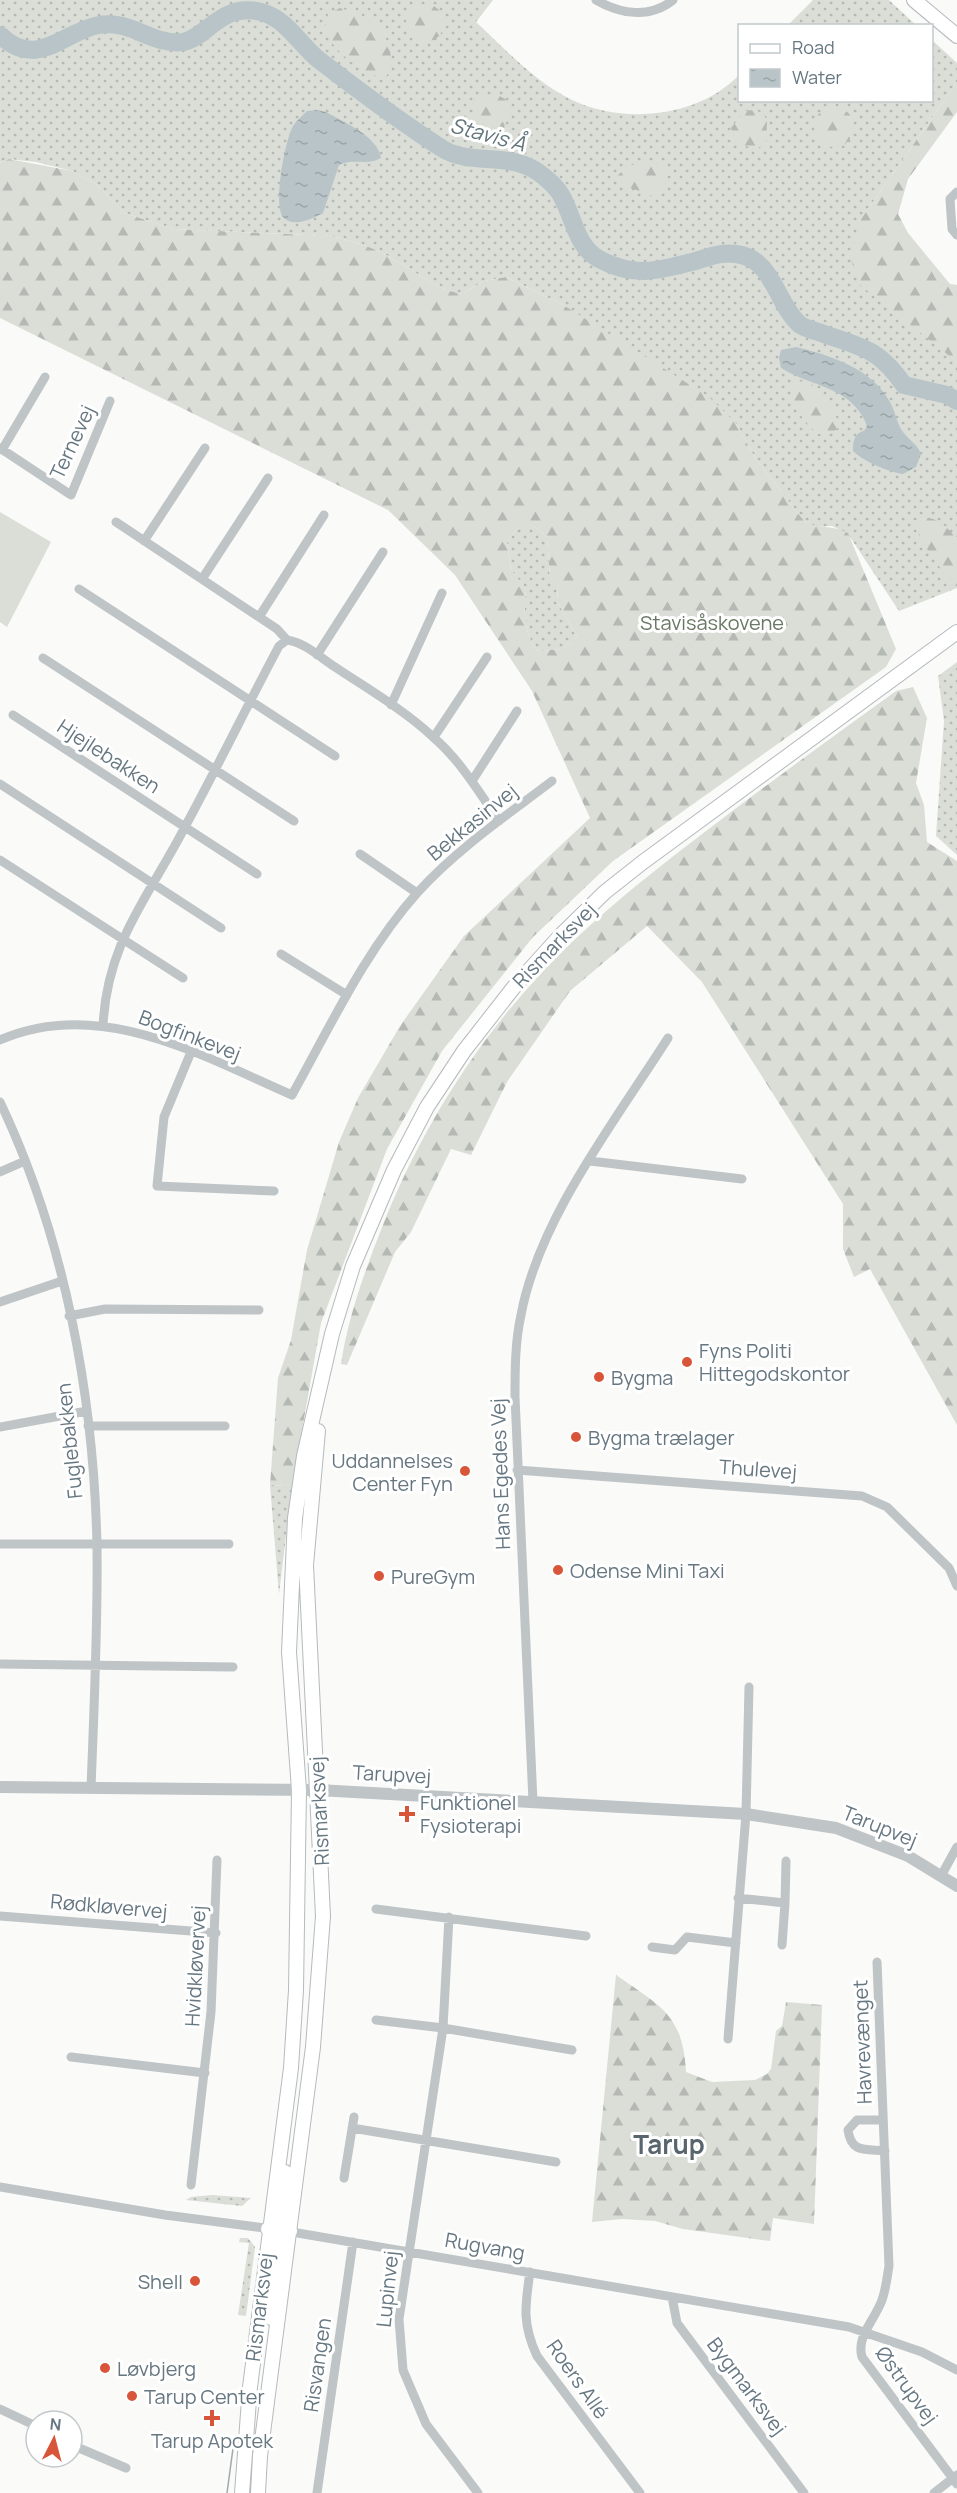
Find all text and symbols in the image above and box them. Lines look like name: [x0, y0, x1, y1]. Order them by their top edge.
legend: [738, 24, 933, 102]
text: Road: [792, 35, 835, 59]
text: Water: [792, 65, 842, 89]
water label: Stavis Å: [447, 111, 529, 158]
street label: Ternevej: [43, 401, 101, 483]
park label: Stavisåskovene: [640, 609, 784, 636]
street label: Hjejlebakken: [52, 713, 166, 799]
street label: Bekkasinvej: [421, 777, 523, 867]
street label: Rismarksvej: [506, 896, 602, 994]
street label: Bogfinkevej: [135, 1003, 245, 1067]
place label: Fyns Politi Hittegodskontor: [699, 1337, 850, 1387]
marker: Fyns Politi Hittegodskontor: [680, 1355, 694, 1369]
place label: Bygma: [611, 1364, 673, 1391]
marker: Bygma: [592, 1370, 606, 1384]
street label: Fuglebakken: [50, 1382, 88, 1500]
street label: Hans Egedes Vej: [484, 1398, 516, 1550]
place label: Bygma trælager: [588, 1424, 735, 1451]
marker: Bygma trælager: [569, 1430, 583, 1444]
place label: Uddannelses Center Fyn: [331, 1447, 453, 1497]
street label: Thulevej: [718, 1453, 798, 1485]
marker: Uddannelses Center Fyn: [458, 1464, 472, 1478]
place label: Odense Mini Taxi: [570, 1557, 725, 1584]
place label: PureGym: [391, 1563, 475, 1590]
marker: Odense Mini Taxi: [551, 1563, 565, 1577]
marker: PureGym: [372, 1569, 386, 1583]
street label: Rismarksvej: [303, 1756, 335, 1866]
street label: Tarupvej: [352, 1758, 432, 1790]
place label: Funktionel Fysioterapi: [420, 1789, 521, 1839]
street label: Tarupvej: [838, 1799, 922, 1853]
marker: Funktionel Fysioterapi: [398, 1805, 416, 1823]
street label: Rødkløvervej: [49, 1887, 169, 1925]
street label: Hvidkløvervej: [178, 1905, 212, 2027]
street label: Havrevænget: [846, 1979, 878, 2105]
district label: Tarup: [633, 2126, 705, 2162]
street label: Rugvang: [443, 2226, 527, 2266]
street label: Lupinvej: [370, 2249, 404, 2329]
street label: Rismarksvej: [239, 2251, 279, 2363]
place label: Shell: [138, 2268, 183, 2295]
marker: Shell: [188, 2274, 202, 2288]
street label: Risvangen: [297, 2316, 337, 2414]
street label: Bygmarksvej: [701, 2332, 793, 2440]
street label: Roers Allé: [541, 2334, 615, 2424]
street label: Østrupvej: [870, 2341, 944, 2429]
place label: Løvbjerg: [117, 2355, 196, 2382]
marker: Løvbjerg: [98, 2361, 112, 2375]
place label: Tarup Center: [144, 2383, 265, 2410]
marker: Tarup Center: [125, 2389, 139, 2403]
north arrow: [24, 2409, 84, 2469]
marker: Tarup Apotek: [205, 2411, 219, 2425]
text: N: [49, 2413, 62, 2436]
place label: Tarup Apotek: [151, 2427, 274, 2454]

